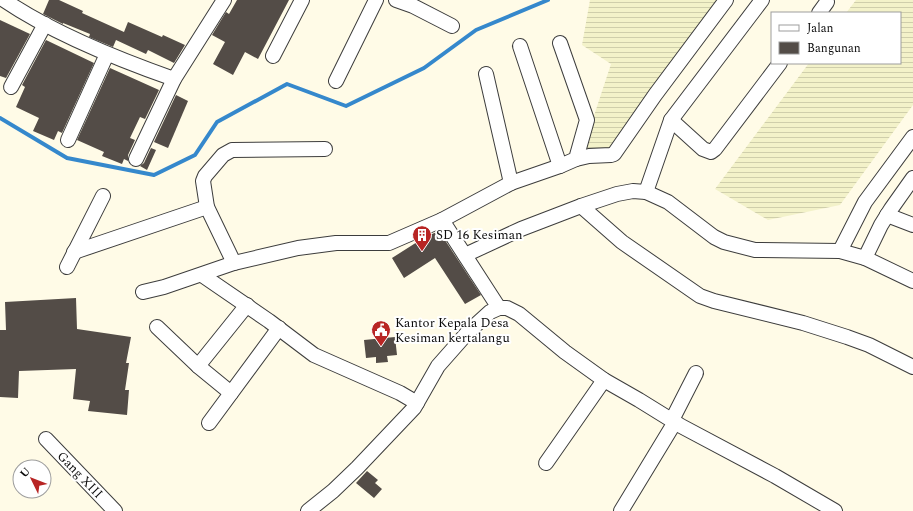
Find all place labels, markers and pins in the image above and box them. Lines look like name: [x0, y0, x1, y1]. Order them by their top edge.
building icon: SD 16 Kesiman: [411, 224, 433, 252]
place label: SD 16 Kesiman: [436, 225, 523, 245]
place label: Kantor Kepala Desa Kesiman kertalangu: [395, 313, 510, 348]
public building icon: Kantor Kepala Desa Kesiman kertalangu: [370, 319, 392, 347]

